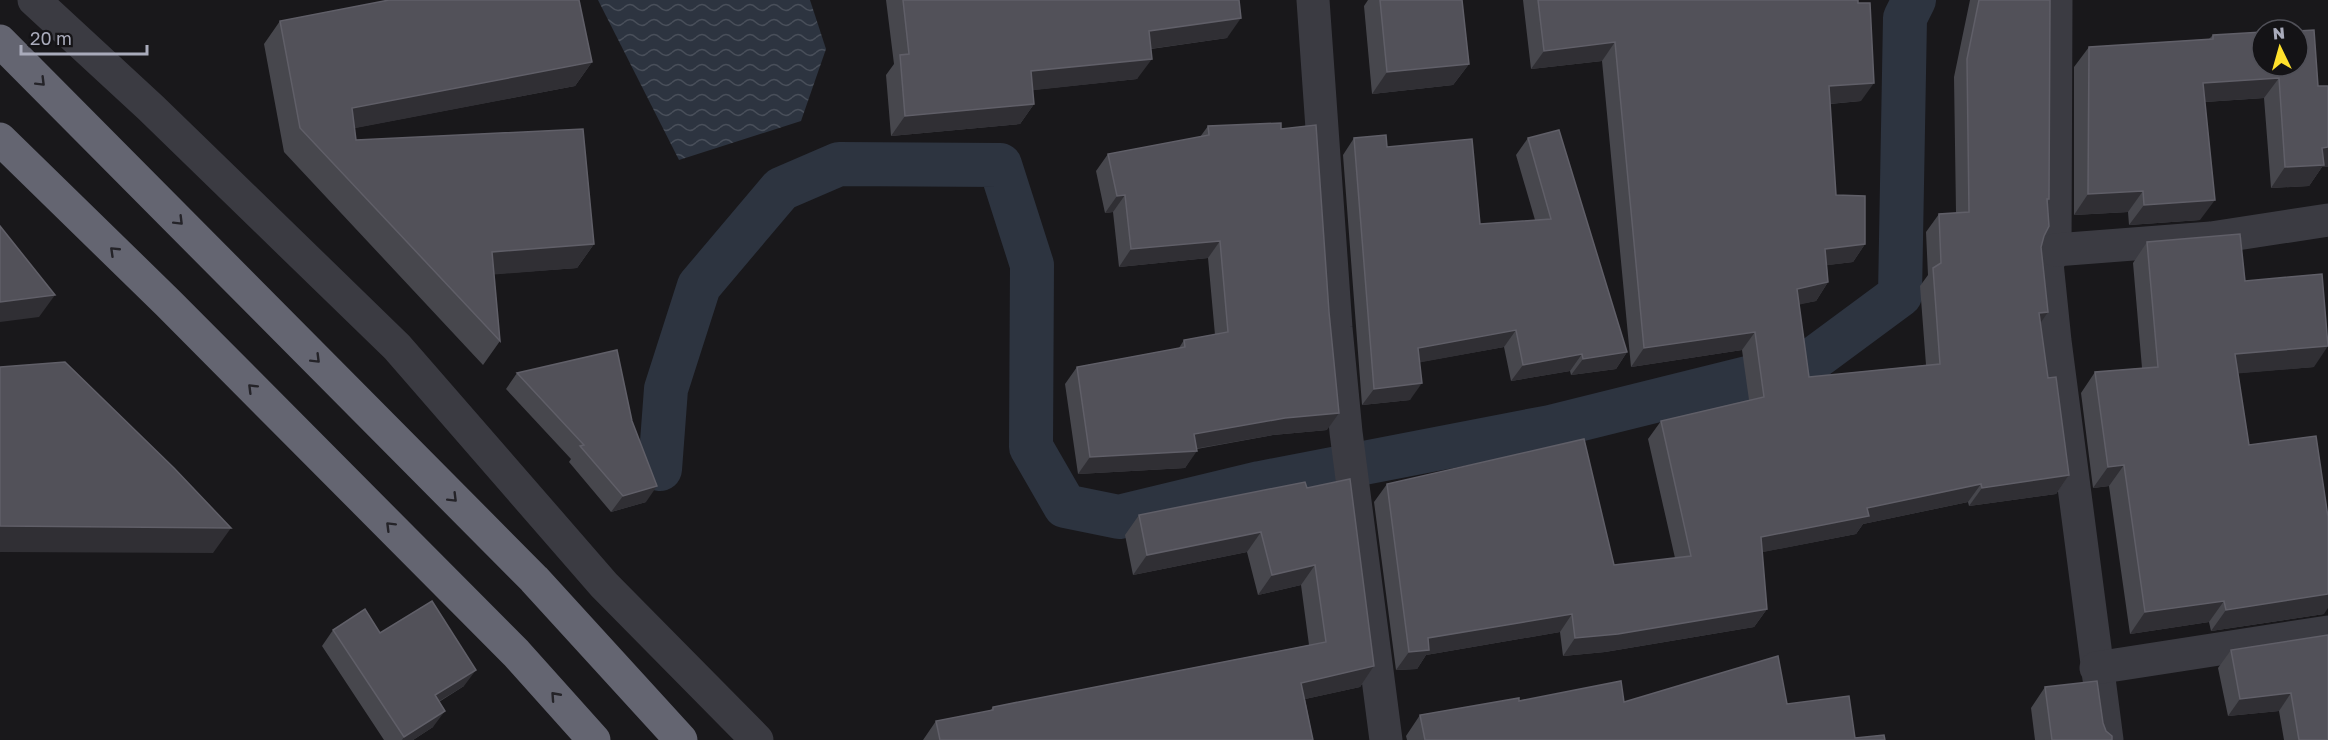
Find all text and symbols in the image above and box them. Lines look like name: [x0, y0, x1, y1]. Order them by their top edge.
scale bar: [21, 18, 147, 56]
north arrow: [2250, 18, 2310, 78]
text: N: [2272, 23, 2286, 44]
text: 20 m: [30, 27, 72, 49]
one-way arrow: [34, 75, 45, 86]
one-way arrow: [171, 213, 182, 224]
one-way arrow: [111, 247, 122, 258]
one-way arrow: [309, 353, 320, 363]
one-way arrow: [249, 385, 260, 396]
one-way arrow: [446, 490, 457, 501]
one-way arrow: [386, 523, 397, 534]
one-way arrow: [551, 693, 562, 703]

